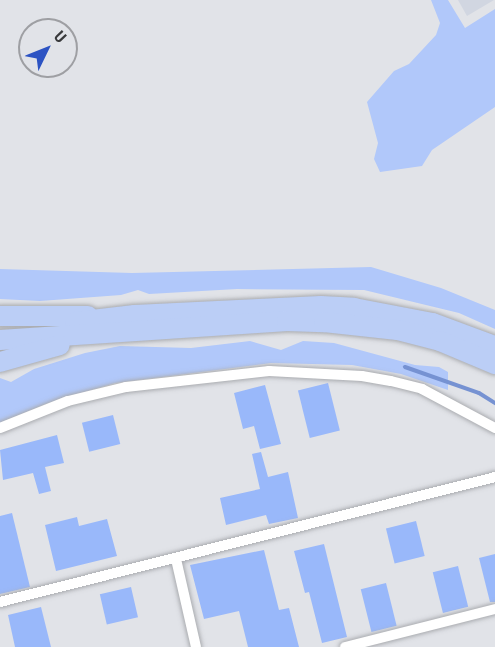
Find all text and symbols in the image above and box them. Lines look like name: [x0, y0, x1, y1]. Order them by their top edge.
north arrow: [18, 18, 78, 78]
text: U: [50, 27, 70, 47]

